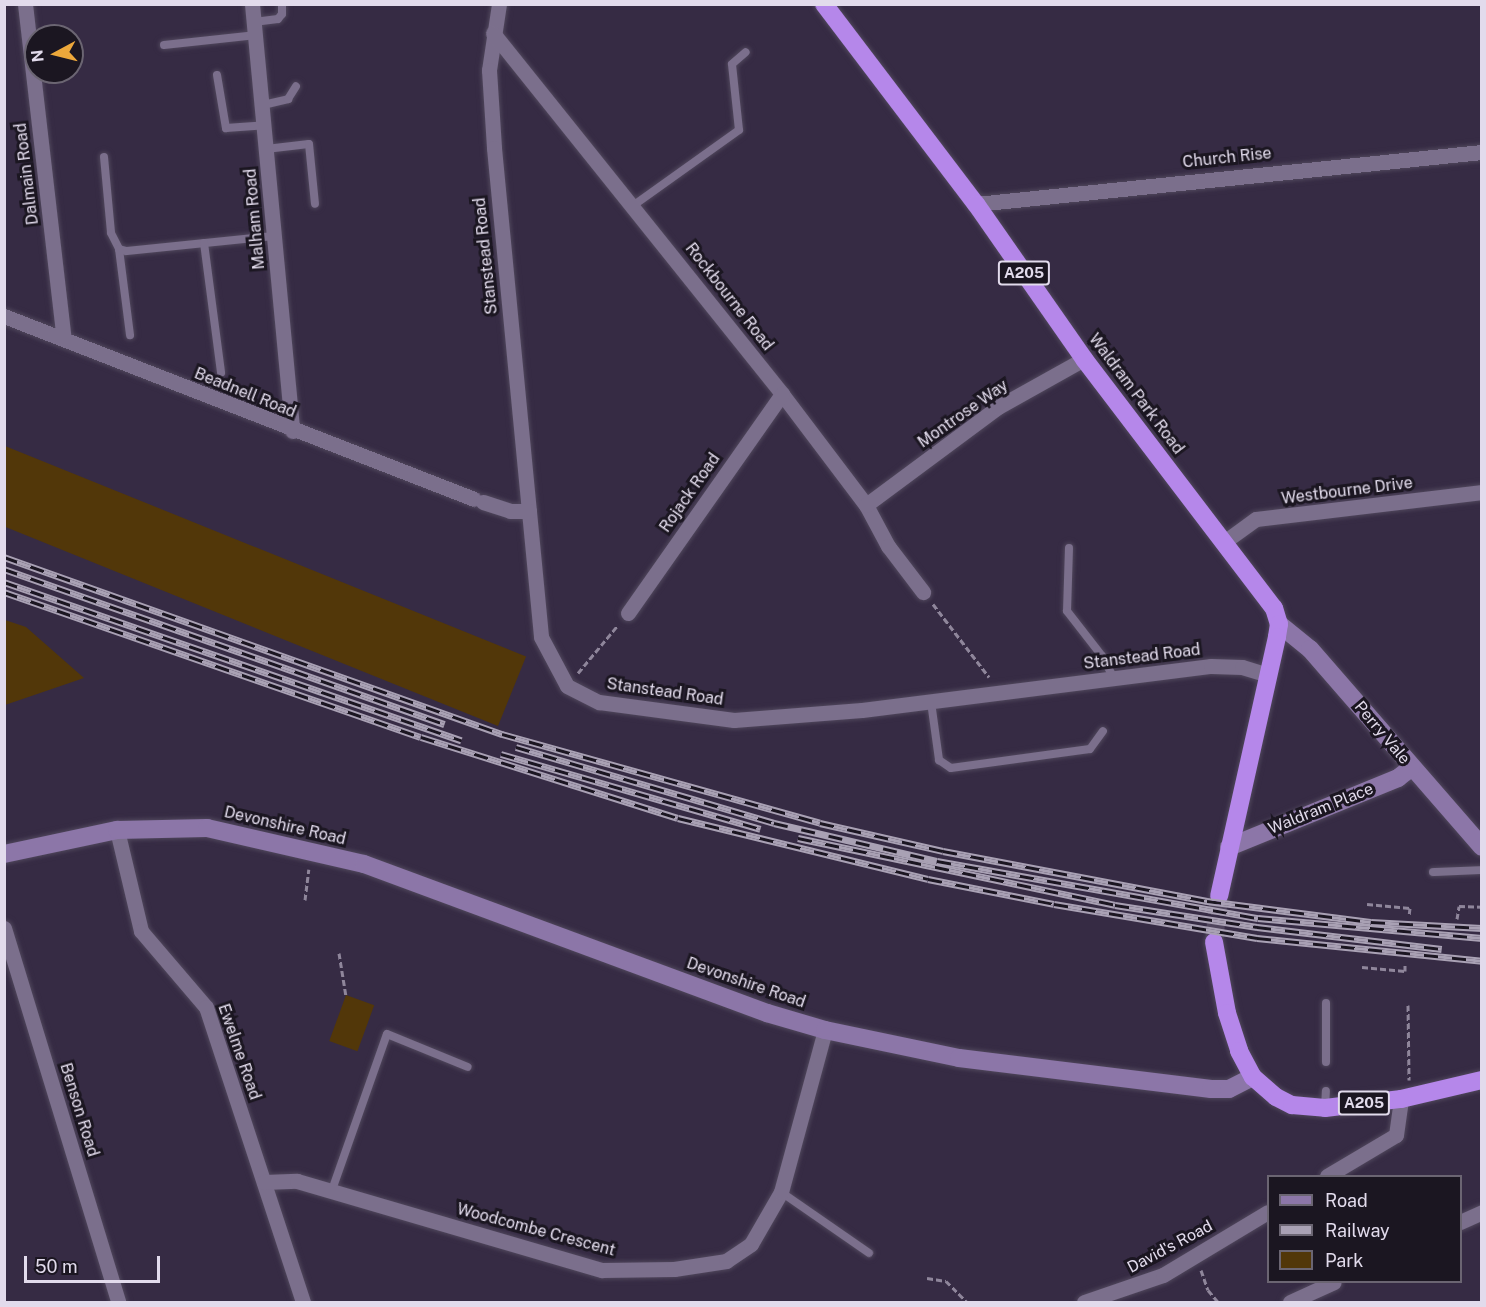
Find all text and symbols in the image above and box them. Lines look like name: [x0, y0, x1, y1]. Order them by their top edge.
north arrow: [24, 24, 84, 84]
text: N: [27, 49, 48, 63]
street label: Dalmain Road: [11, 122, 43, 226]
street label: Church Rise: [1182, 144, 1272, 172]
street label: Malham Road: [241, 168, 269, 270]
street label: Stanstead Road: [470, 197, 502, 315]
street label: Rockbourne Road: [681, 239, 777, 355]
road number: A205: [997, 261, 1051, 285]
street label: Waldram Park Road: [1084, 330, 1188, 458]
street label: Beadnell Road: [191, 364, 299, 422]
street label: Montrose Way: [914, 376, 1012, 452]
street label: Rojack Road: [656, 450, 724, 536]
street label: Westbourne Drive: [1280, 473, 1414, 509]
street label: Stanstead Road: [1082, 640, 1202, 674]
street label: Stanstead Road: [605, 674, 725, 710]
street label: Perry Vale: [1350, 697, 1414, 769]
street label: Waldram Place: [1266, 779, 1376, 839]
street label: Devonshire Road: [222, 803, 348, 849]
street label: Devonshire Road: [684, 954, 808, 1012]
street label: Ewelme Road: [214, 1001, 264, 1103]
street label: Benson Road: [56, 1061, 102, 1159]
road number: A205: [1337, 1091, 1391, 1115]
legend: [1267, 1175, 1462, 1283]
text: Road: [1325, 1190, 1368, 1211]
street label: Woodcombe Crescent: [455, 1200, 617, 1260]
street label: David's Road: [1124, 1217, 1216, 1277]
text: Railway: [1325, 1220, 1390, 1241]
scale bar: [27, 1244, 164, 1282]
text: Park: [1325, 1250, 1363, 1271]
text: 50 m: [35, 1256, 78, 1277]

